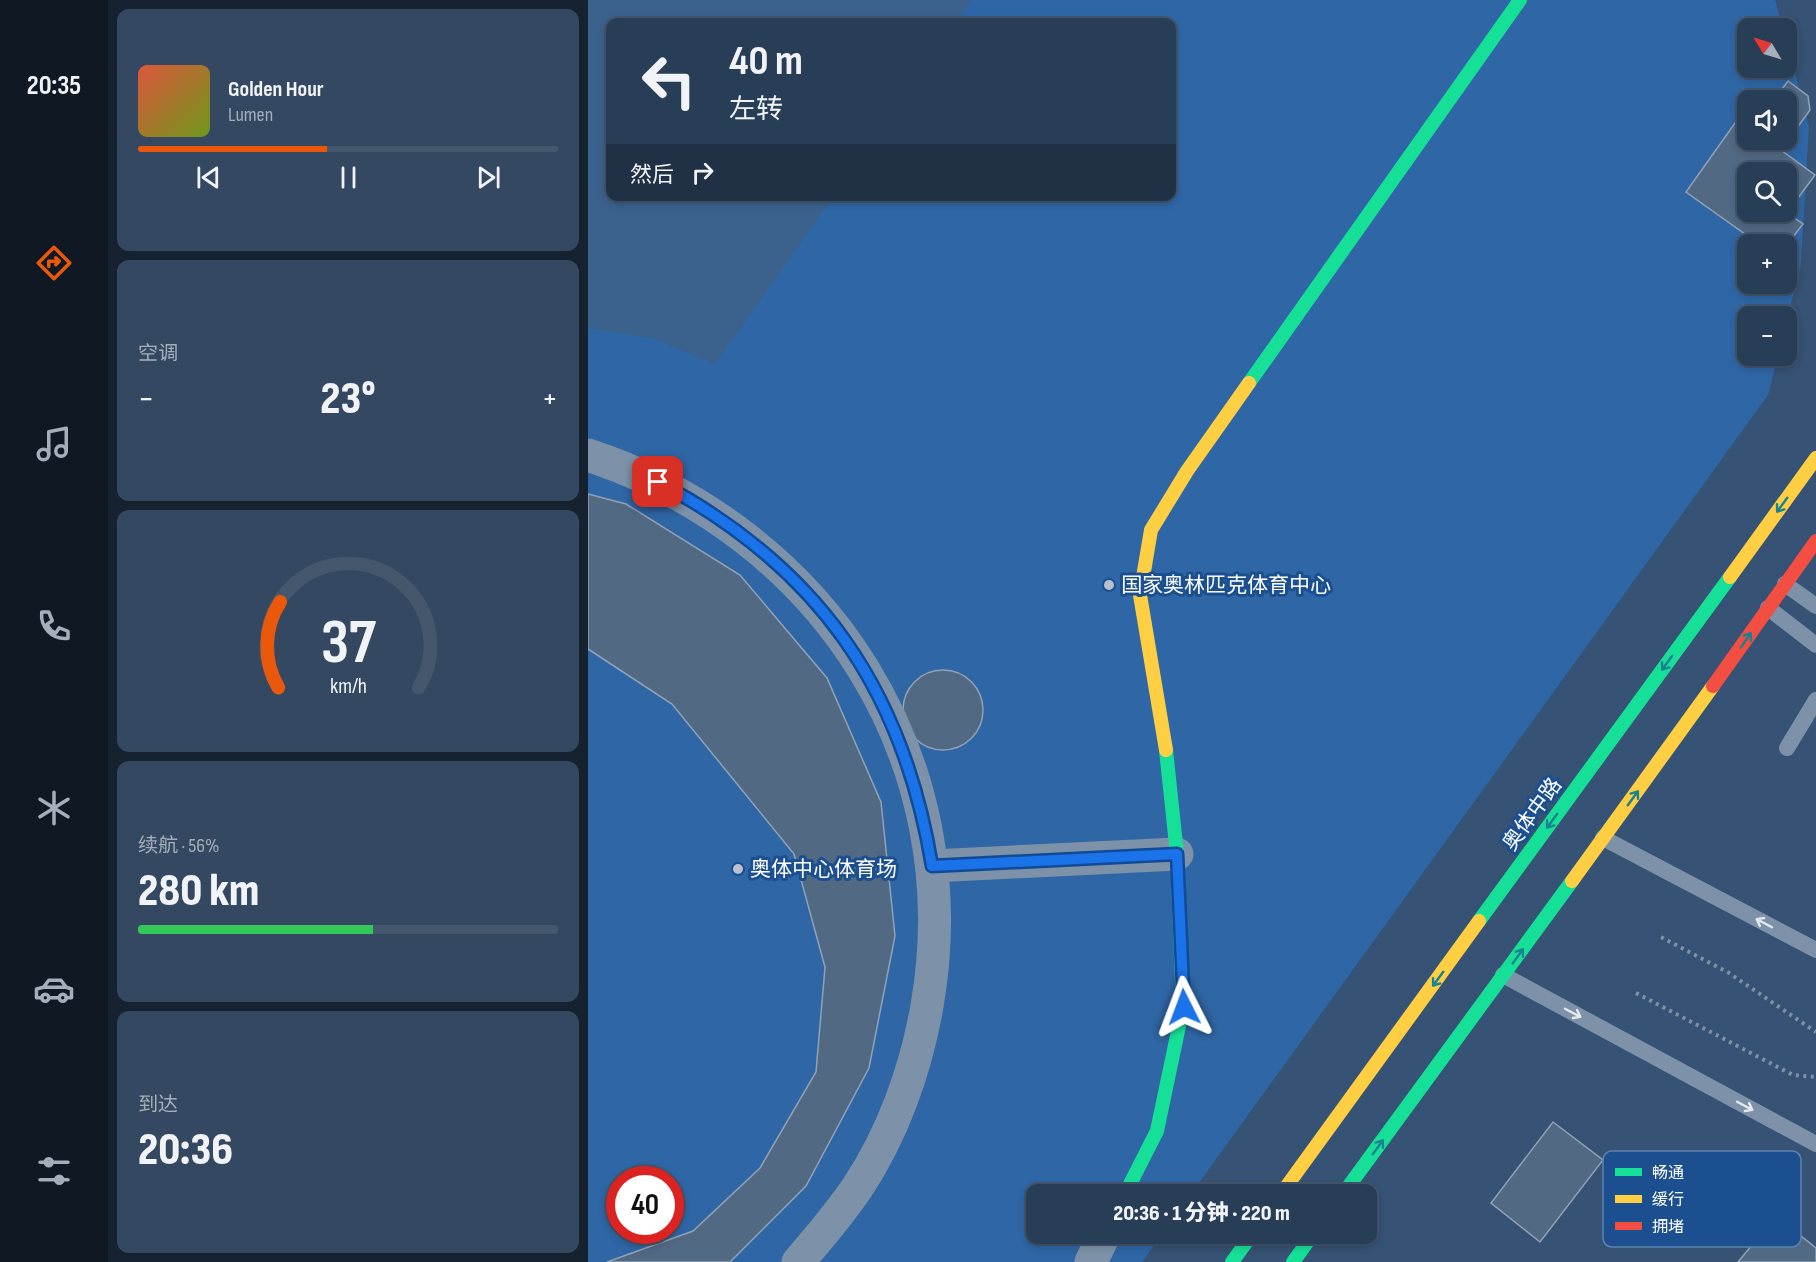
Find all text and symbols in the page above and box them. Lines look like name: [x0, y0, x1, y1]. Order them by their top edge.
north arrow: [1737, 18, 1797, 78]
map controls: [1737, 18, 1797, 366]
text: 40 m: [729, 36, 803, 87]
icon: left: [630, 42, 708, 120]
text: 20:35: [27, 70, 81, 102]
text: Golden Hour: [228, 76, 324, 103]
button: sound: [1737, 90, 1797, 150]
text: 左转: [729, 94, 783, 126]
text: Lumen: [228, 103, 273, 127]
icon: right: [686, 156, 719, 189]
icon: previous: [192, 161, 225, 194]
icon: pause: [332, 161, 365, 194]
icon: next: [472, 161, 505, 194]
text: 然后: [630, 162, 674, 189]
button: search: [1737, 162, 1797, 222]
button: +: [1737, 234, 1797, 294]
icon: directions: [33, 242, 75, 284]
button: −: [1737, 306, 1797, 366]
text: 空调: [138, 342, 178, 366]
text: 23°: [320, 372, 376, 427]
text: −: [138, 379, 154, 419]
text: +: [542, 379, 558, 419]
icon: music: [33, 423, 75, 465]
pin: [632, 456, 683, 507]
icon: arrive: [641, 465, 674, 498]
one-way arrow: [1775, 497, 1788, 513]
place label: 国家奥林匹克体育中心: [1121, 573, 1331, 598]
marker: 国家奥林匹克体育中心: [1102, 578, 1116, 592]
icon: phone: [33, 605, 75, 647]
text: 37: [320, 606, 376, 681]
one-way arrow: [1740, 632, 1752, 648]
one-way arrow: [1661, 655, 1673, 671]
text: km/h: [329, 674, 367, 699]
street label: 奥体中路: [1498, 773, 1567, 856]
icon: climate: [33, 787, 75, 829]
one-way arrow: [1626, 791, 1639, 807]
one-way arrow: [1546, 812, 1559, 828]
text: 续航 · 56%: [138, 834, 220, 858]
place label: 奥体中心体育场: [750, 857, 897, 882]
marker: 奥体中心体育场: [731, 862, 745, 876]
text: 280 km: [138, 864, 259, 919]
one-way arrow: [1756, 917, 1774, 928]
one-way arrow: [1511, 948, 1524, 964]
icon: car: [33, 968, 75, 1010]
one-way arrow: [1432, 970, 1444, 986]
position arrow: [1152, 975, 1216, 1039]
one-way arrow: [1564, 1007, 1581, 1019]
text: 到达: [138, 1093, 178, 1117]
one-way arrow: [1735, 1101, 1753, 1112]
text: 20:36: [138, 1123, 233, 1178]
one-way arrow: [1371, 1139, 1384, 1155]
icon: filters: [33, 1150, 75, 1192]
legend: [1603, 1151, 1801, 1247]
text: 畅通: [1652, 1164, 1684, 1183]
speed limit sign: 40: [606, 1166, 684, 1244]
text: 缓行: [1652, 1191, 1684, 1210]
text: 20:36 · 1 分钟 · 220 m: [1113, 1200, 1290, 1227]
text: 拥堵: [1652, 1218, 1684, 1237]

